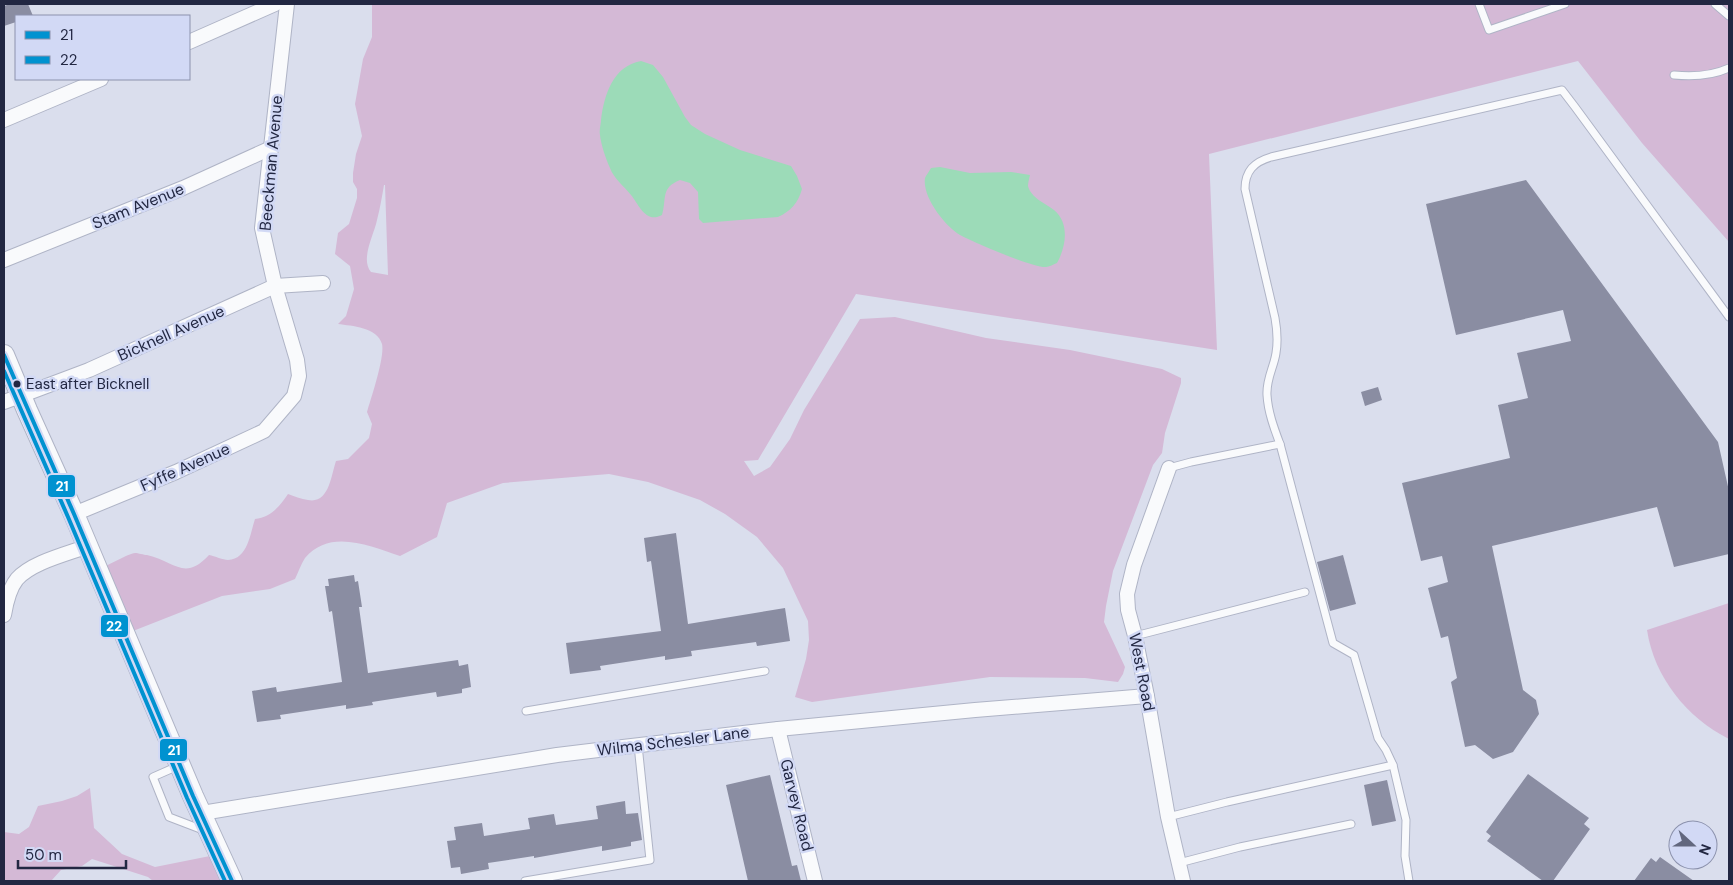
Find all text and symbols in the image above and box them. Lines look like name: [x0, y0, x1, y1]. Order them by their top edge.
legend: [15, 15, 190, 80]
text: 21: [60, 25, 73, 45]
text: 22: [60, 50, 77, 70]
street label: Beeckman Avenue: [255, 94, 287, 232]
street label: Stam Avenue: [89, 178, 187, 234]
street label: Bicknell Avenue: [114, 300, 228, 366]
place label: East after Bicknell: [26, 374, 149, 394]
marker: East after Bicknell: [12, 379, 22, 389]
street label: Fyffe Avenue: [137, 438, 233, 496]
line badge: 21: [47, 474, 76, 498]
text: 21: [55, 477, 69, 495]
line badge: 22: [100, 614, 129, 638]
text: 22: [106, 617, 122, 635]
street label: West Road: [1124, 631, 1160, 713]
street label: Wilma Schesler Lane: [596, 721, 750, 761]
line badge: 21: [159, 738, 188, 762]
text: 21: [167, 741, 181, 759]
street label: Garvey Road: [775, 757, 819, 853]
north arrow: [1668, 820, 1718, 870]
scale bar: [18, 838, 125, 870]
text: N: [1695, 842, 1715, 858]
text: 50 m: [25, 845, 62, 865]

